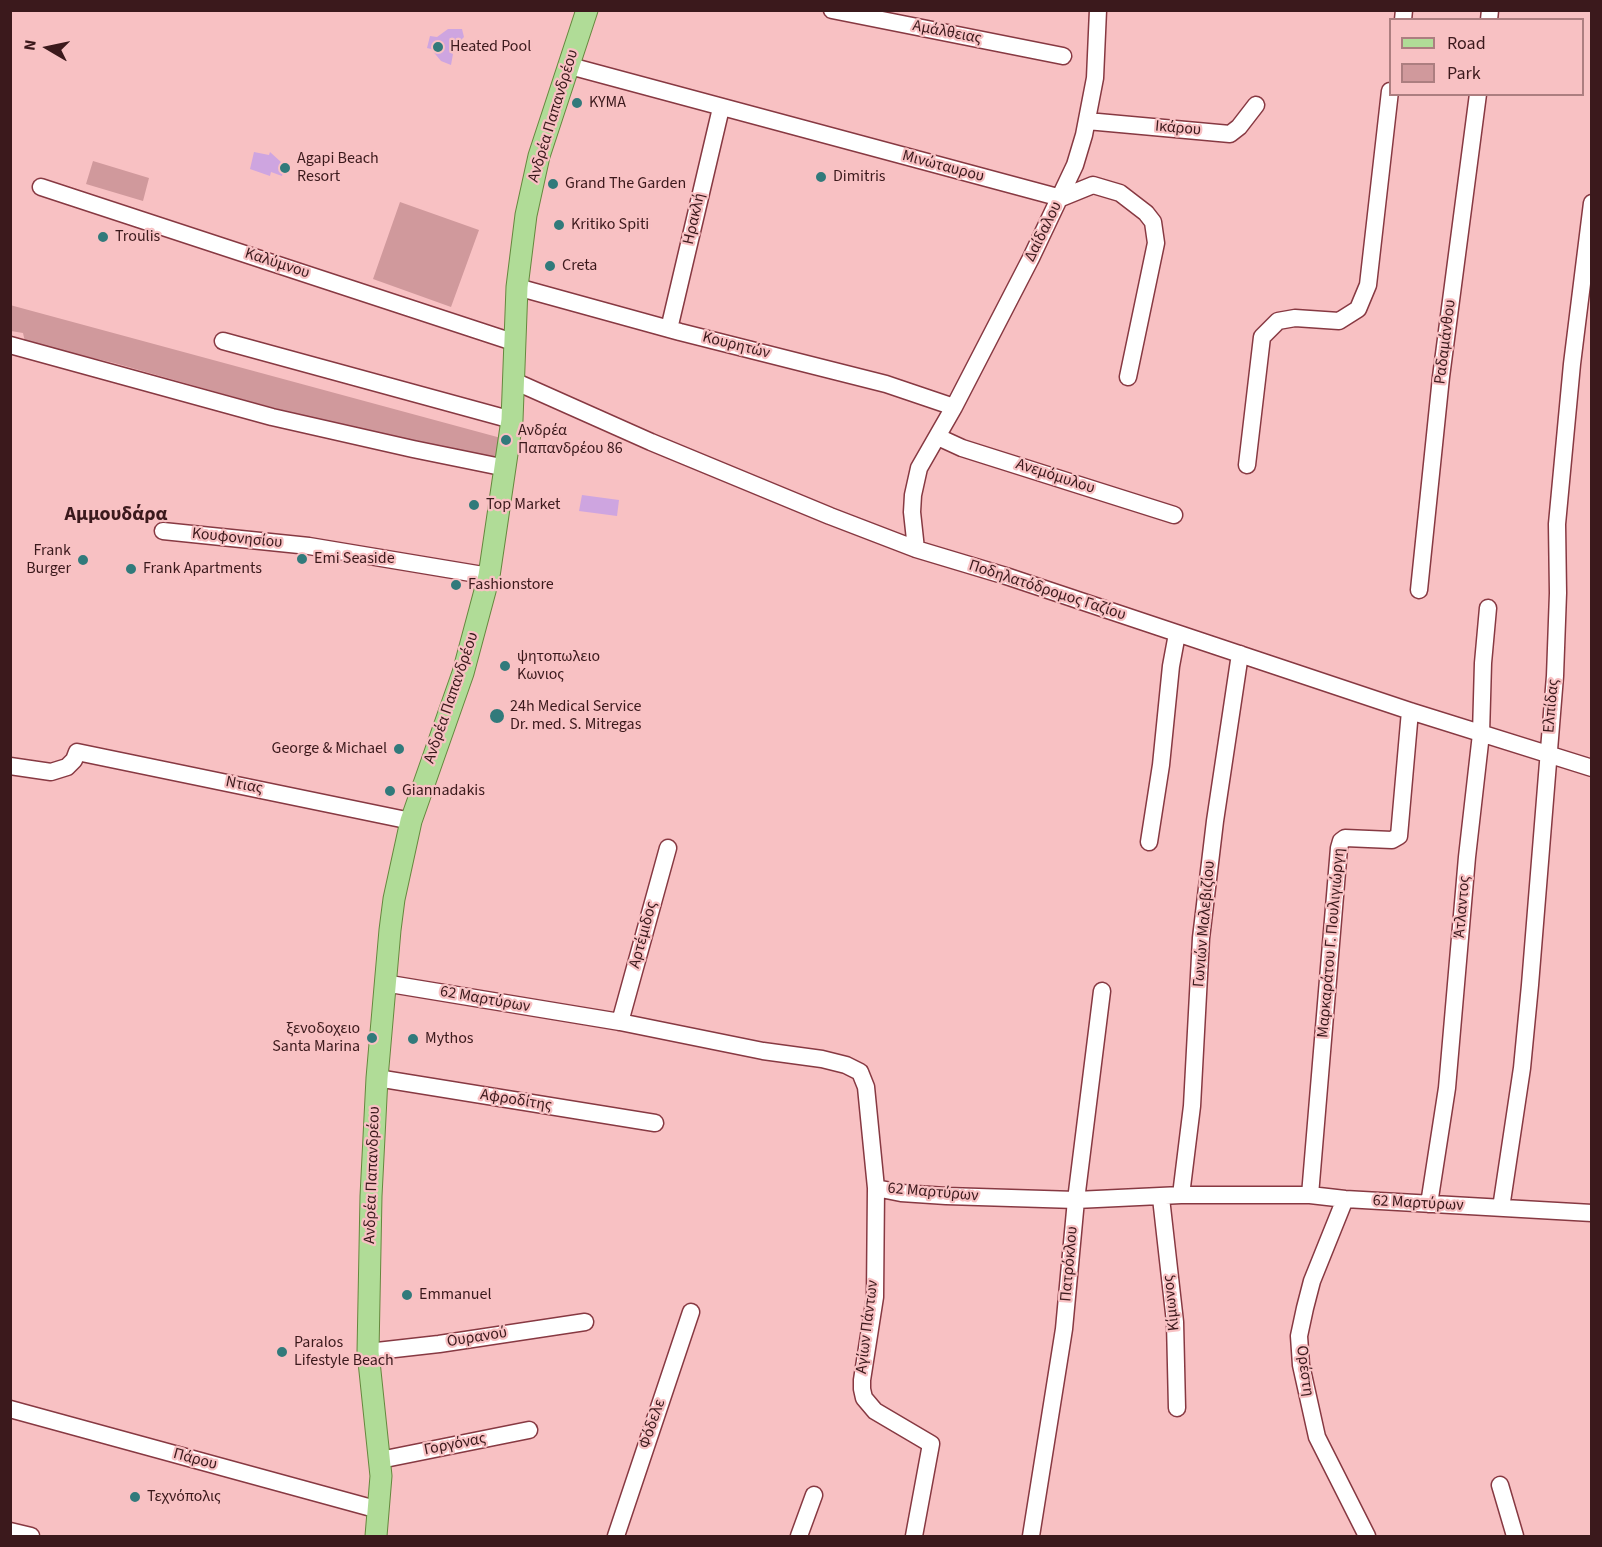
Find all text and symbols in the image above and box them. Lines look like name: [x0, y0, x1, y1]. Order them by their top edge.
street label: Αμάλθειας: [911, 17, 983, 49]
north arrow: [18, 18, 78, 78]
legend: [1389, 18, 1584, 96]
text: Road: [1447, 31, 1486, 56]
place label: Heated Pool: [450, 37, 531, 57]
text: N: [19, 38, 42, 52]
marker: Heated Pool: [431, 40, 445, 54]
street label: Ανδρέα Παπανδρέου: [525, 47, 583, 185]
text: Park: [1447, 61, 1481, 86]
place label: ΚΥΜΑ: [589, 93, 626, 113]
marker: ΚΥΜΑ: [570, 96, 584, 110]
street label: Ικάρου: [1154, 117, 1202, 141]
street label: Μινώταυρου: [900, 147, 986, 187]
place label: Agapi Beach Resort: [297, 149, 379, 187]
marker: Agapi Beach Resort: [278, 161, 292, 175]
place label: Dimitris: [833, 167, 886, 187]
marker: Dimitris: [814, 170, 828, 184]
place label: Grand The Garden: [565, 174, 686, 194]
marker: Grand The Garden: [546, 177, 560, 191]
street label: Ηρακλή: [680, 191, 710, 247]
street label: Δαίδαλου: [1021, 199, 1067, 265]
place label: Kritiko Spiti: [571, 215, 649, 235]
marker: Kritiko Spiti: [552, 218, 566, 232]
place label: Troulis: [115, 227, 160, 247]
marker: Troulis: [96, 230, 110, 244]
street label: Καλύμνου: [242, 245, 312, 283]
place label: Creta: [562, 256, 597, 276]
marker: Creta: [543, 259, 557, 273]
street label: Ραδαμάνθου: [1431, 298, 1461, 386]
street label: Κουρητών: [700, 328, 772, 364]
place label: Ανδρέα Παπανδρέου 86: [518, 421, 623, 459]
marker: Ανδρέα Παπανδρέου 86: [499, 433, 513, 447]
street label: Ανεμόμυλου: [1013, 455, 1097, 499]
place label: Top Market: [486, 495, 560, 515]
marker: Top Market: [467, 498, 481, 512]
district label: Αμμουδάρα: [65, 504, 167, 528]
street label: Κουφονησίου: [191, 525, 283, 553]
place label: Frank Burger: [26, 541, 71, 579]
place label: Emi Seaside: [314, 549, 395, 569]
marker: Emi Seaside: [295, 552, 309, 566]
marker: Frank Burger: [76, 553, 90, 567]
street label: Ποδηλατόδρομος Γαζίου: [966, 557, 1128, 625]
place label: Frank Apartments: [143, 559, 262, 579]
marker: Frank Apartments: [124, 562, 138, 576]
place label: Fashionstore: [468, 575, 554, 595]
marker: Fashionstore: [449, 578, 463, 592]
street label: Ανδρέα Παπανδρέου: [420, 630, 484, 766]
place label: ψητοπωλειο Κωνιος: [517, 647, 600, 685]
marker: ψητοπωλειο Κωνιος: [498, 659, 512, 673]
street label: Ελπίδας: [1540, 678, 1564, 734]
place label: 24h Medical Service Dr. med. S. Mitregas: [510, 697, 641, 735]
marker: 24h Medical Service Dr. med. S. Mitregas: [488, 707, 506, 725]
place label: George & Michael: [272, 739, 387, 759]
marker: George & Michael: [392, 742, 406, 756]
street label: Ντιας: [224, 773, 264, 799]
place label: Giannadakis: [402, 781, 485, 801]
marker: Giannadakis: [383, 784, 397, 798]
street label: Μαρκαράτου Γ. Πουλιγιώργη: [1314, 847, 1350, 1039]
street label: Γωνιών Μαλεβιζίου: [1190, 860, 1220, 988]
street label: Άτλαντος: [1451, 875, 1475, 939]
street label: Αρτέμιδος: [626, 899, 662, 971]
street label: 62 Μαρτύρων: [439, 983, 531, 1017]
place label: ξενοδοχειο Santa Marina: [272, 1019, 360, 1057]
place label: Mythos: [425, 1029, 474, 1049]
marker: ξενοδοχειο Santa Marina: [365, 1031, 379, 1045]
marker: Mythos: [406, 1032, 420, 1046]
street label: Αφροδίτης: [479, 1086, 553, 1116]
street label: Ανδρέα Παπανδρέου: [361, 1106, 385, 1244]
street label: 62 Μαρτύρων: [887, 1179, 979, 1207]
street label: 62 Μαρτύρων: [1372, 1192, 1464, 1216]
street label: Πατρόκλου: [1057, 1226, 1083, 1302]
street label: Κίμωνος: [1160, 1274, 1184, 1332]
street label: Αγίων Πάντων: [853, 1279, 883, 1375]
place label: Emmanuel: [419, 1285, 491, 1305]
marker: Emmanuel: [400, 1288, 414, 1302]
street label: Ουρανού: [446, 1324, 508, 1352]
place label: Paralos Lifestyle Beach: [294, 1333, 394, 1371]
street label: Ορέστη: [1291, 1344, 1317, 1398]
marker: Paralos Lifestyle Beach: [275, 1345, 289, 1359]
street label: Φόδελε: [636, 1397, 670, 1451]
street label: Γοργόνας: [422, 1430, 488, 1460]
street label: Πάρου: [171, 1445, 219, 1475]
place label: Τεχνόπολις: [147, 1487, 221, 1507]
marker: Τεχνόπολις: [128, 1490, 142, 1504]

